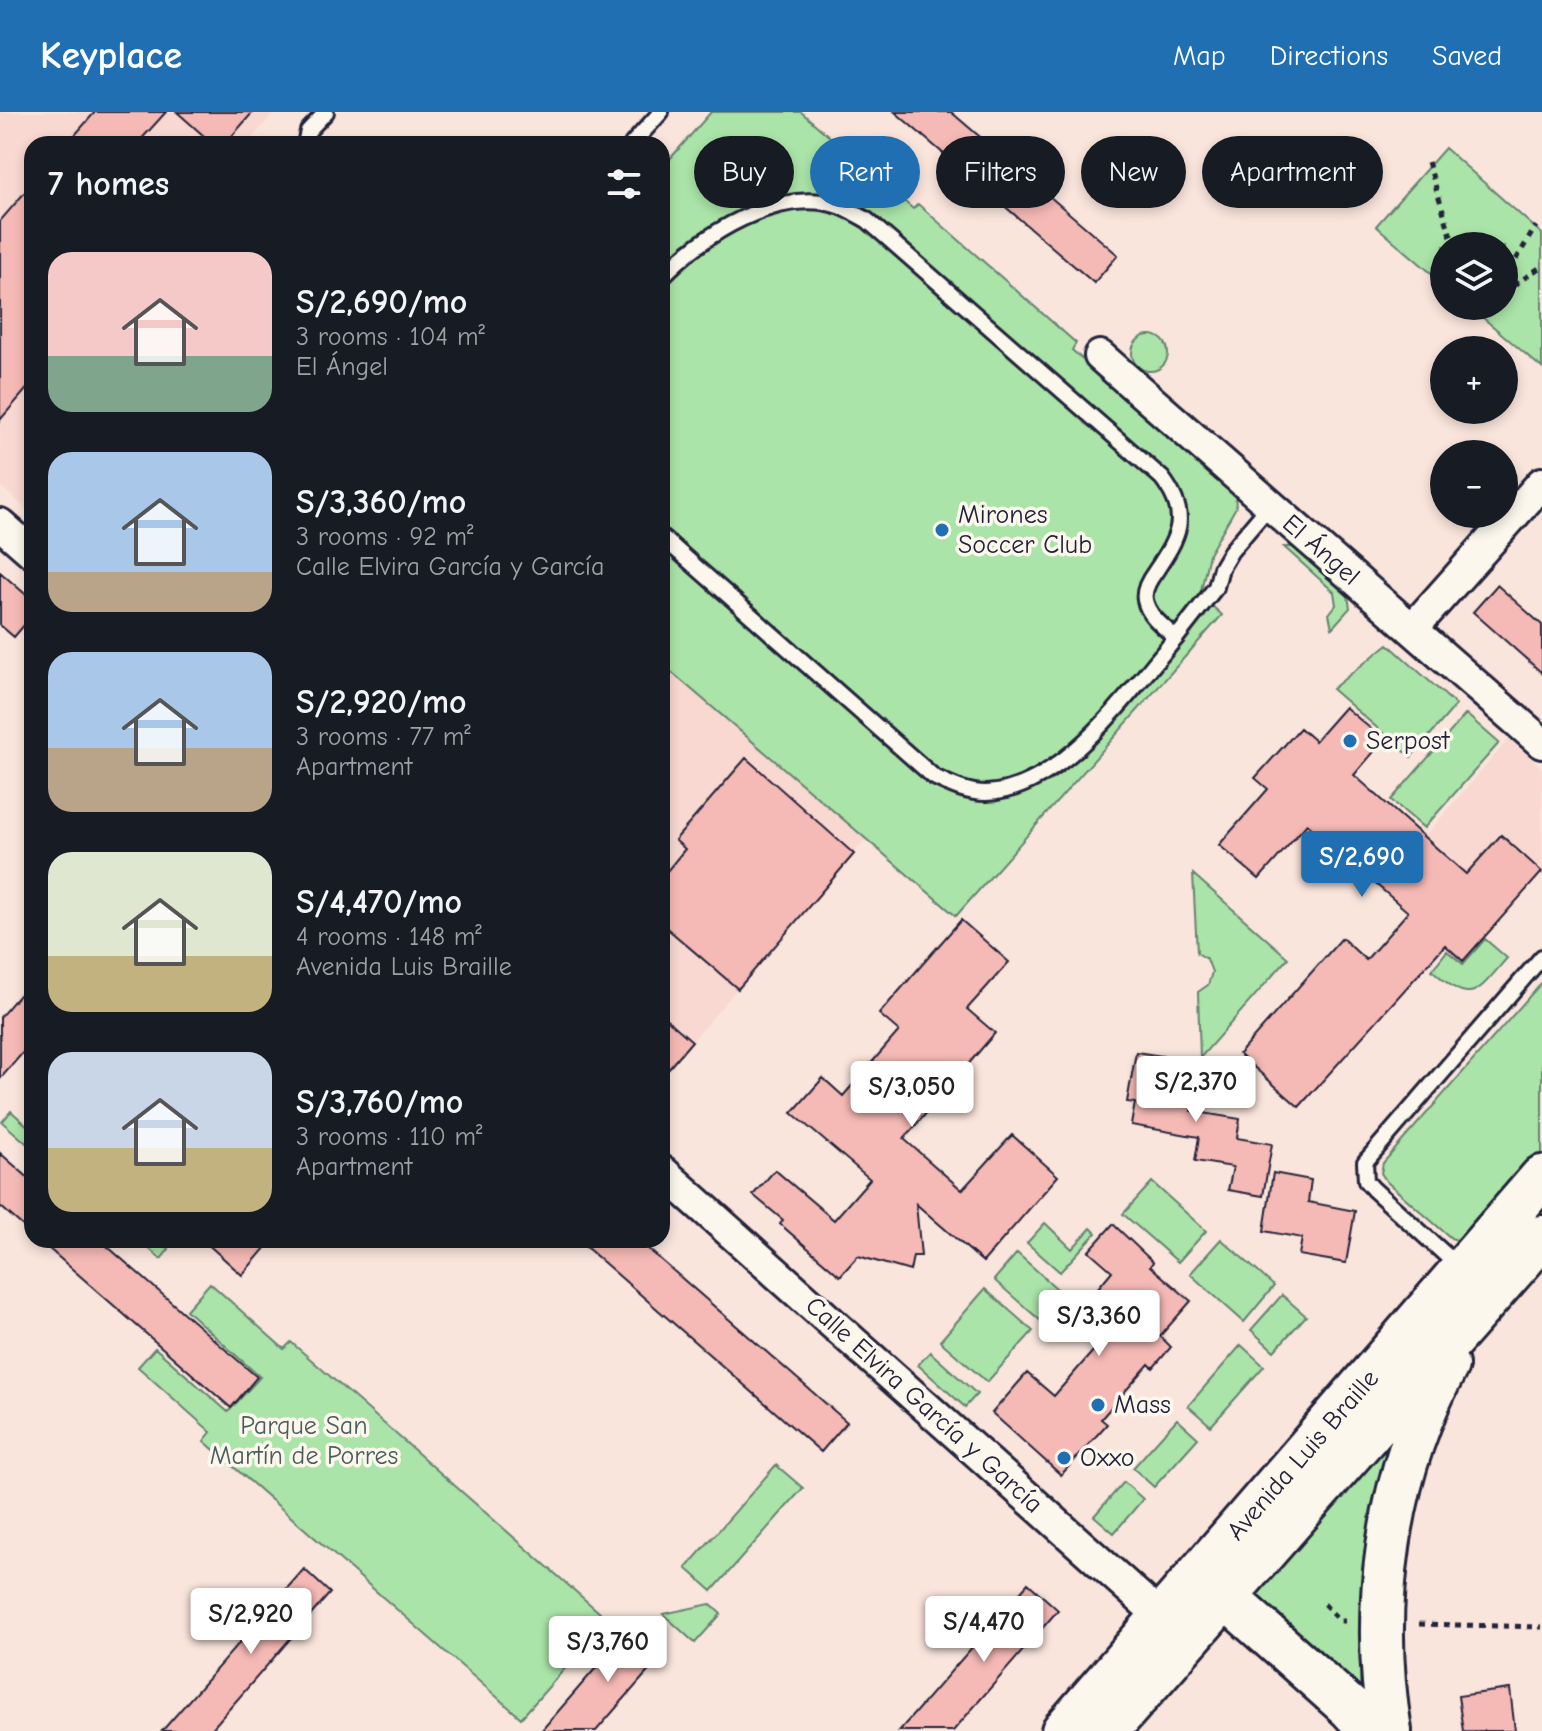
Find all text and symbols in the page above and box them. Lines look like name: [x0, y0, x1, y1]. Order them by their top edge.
text: Keyplace: [40, 34, 182, 78]
text: Map: [1173, 40, 1226, 72]
text: Directions: [1270, 40, 1388, 72]
text: Saved: [1432, 40, 1502, 72]
chip: Buy: [694, 136, 794, 208]
chip: Rent: [810, 136, 920, 208]
chip: Filters: [936, 136, 1065, 208]
chip: New: [1081, 136, 1186, 208]
chip: Apartment: [1202, 136, 1383, 208]
icon: filters: [602, 162, 646, 206]
text: 7 homes: [48, 164, 169, 204]
map controls: [1430, 232, 1518, 528]
button: layers: [1430, 232, 1518, 320]
text: S/2,690/mo: [296, 282, 467, 322]
icon: home: [112, 284, 208, 380]
text: 3 rooms · 104 m²: [296, 322, 485, 352]
button: +: [1430, 336, 1518, 424]
text: El Ángel: [296, 352, 388, 382]
button: −: [1430, 440, 1518, 528]
text: S/3,360/mo: [296, 482, 466, 522]
icon: home: [112, 484, 208, 580]
place label: Mirones Soccer Club: [958, 500, 1092, 560]
street label: El Ángel: [1276, 508, 1366, 592]
marker: Mirones Soccer Club: [933, 521, 951, 539]
text: 3 rooms · 92 m²: [296, 522, 474, 552]
text: Calle Elvira García y García: [296, 552, 604, 582]
text: S/2,920/mo: [296, 682, 467, 722]
icon: home: [112, 684, 208, 780]
text: 3 rooms · 77 m²: [296, 722, 471, 752]
place label: Serpost: [1366, 726, 1451, 756]
marker: Serpost: [1341, 732, 1359, 750]
text: Apartment: [296, 752, 412, 782]
pin: S/2,690: [1288, 831, 1436, 899]
text: S/2,690: [1319, 842, 1405, 872]
text: S/4,470/mo: [296, 882, 462, 922]
icon: home: [112, 884, 208, 980]
text: 4 rooms · 148 m²: [296, 922, 482, 952]
text: Avenida Luis Braille: [296, 952, 512, 982]
pin: S/2,370: [1122, 1056, 1270, 1124]
pin: S/3,050: [838, 1061, 986, 1129]
text: S/2,370: [1155, 1067, 1237, 1097]
text: S/3,050: [869, 1072, 955, 1102]
text: S/3,760/mo: [296, 1082, 463, 1122]
icon: home: [112, 1084, 208, 1180]
text: 3 rooms · 110 m²: [296, 1122, 483, 1152]
text: Apartment: [296, 1152, 412, 1182]
pin: S/3,360: [1025, 1290, 1173, 1358]
street label: Calle Elvira García y García: [799, 1291, 1049, 1519]
text: S/3,360: [1057, 1301, 1141, 1331]
street label: Avenida Luis Braille: [1221, 1364, 1385, 1546]
place label: Mass: [1114, 1390, 1171, 1420]
marker: Mass: [1089, 1396, 1107, 1414]
park label: Parque San Martín de Porres: [210, 1411, 398, 1471]
place label: Oxxo: [1080, 1443, 1135, 1473]
marker: Oxxo: [1055, 1449, 1073, 1467]
pin: S/2,920: [177, 1588, 325, 1656]
pin: S/4,470: [910, 1596, 1058, 1664]
text: S/2,920: [209, 1599, 293, 1629]
text: S/4,470: [943, 1607, 1025, 1637]
pin: S/3,760: [534, 1616, 682, 1684]
text: S/3,760: [567, 1627, 649, 1657]

